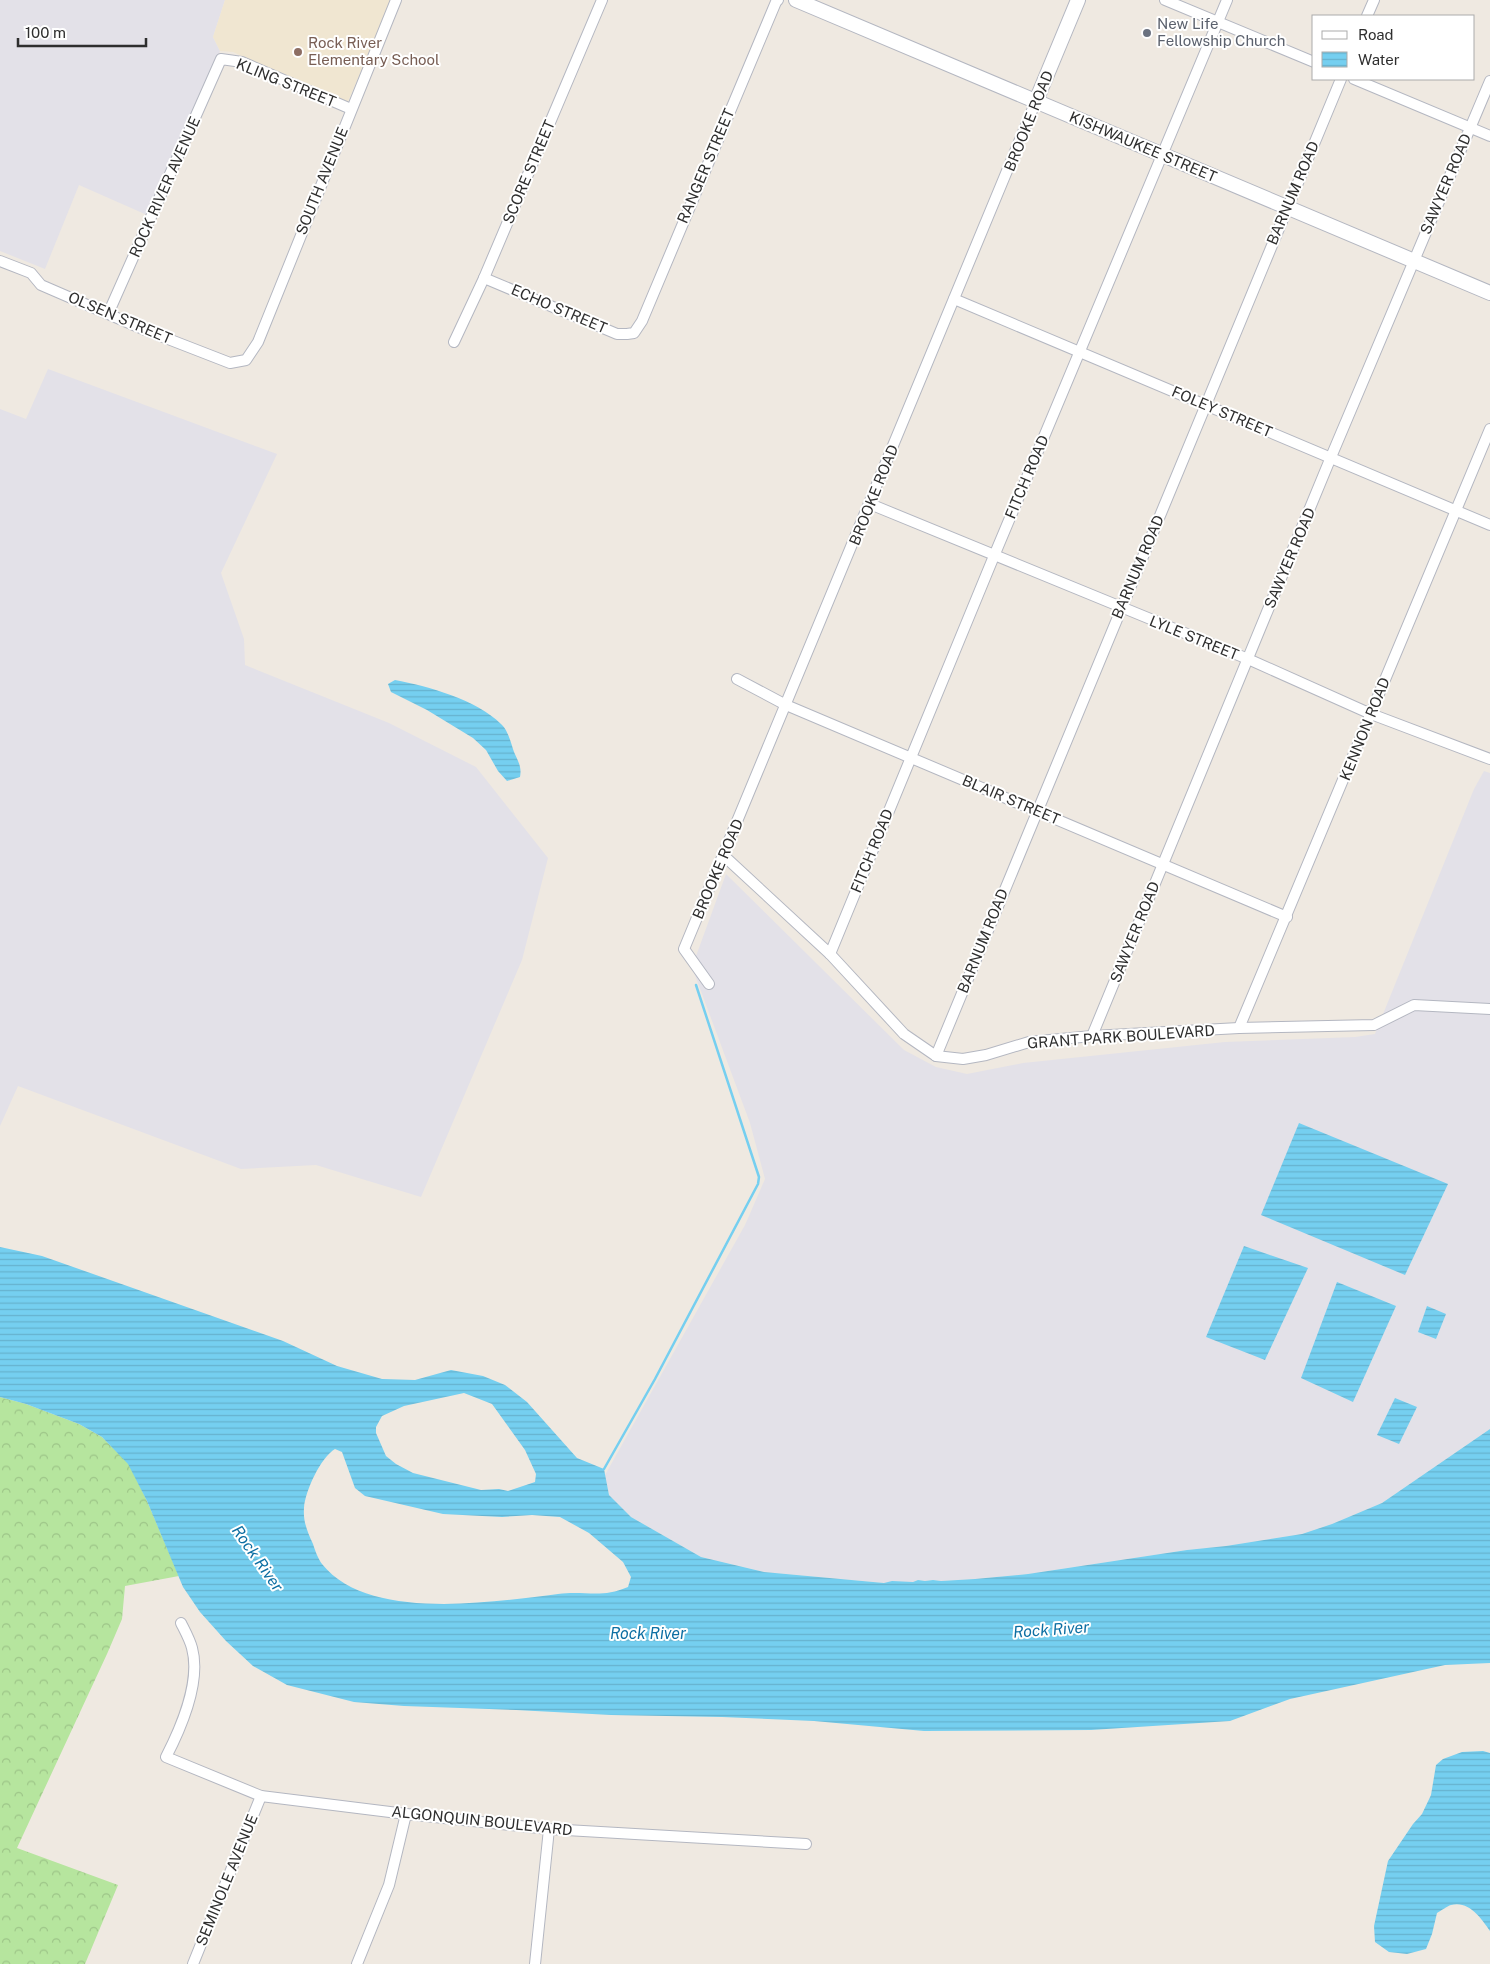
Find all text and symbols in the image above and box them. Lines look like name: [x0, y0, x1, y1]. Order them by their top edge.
scale bar: [18, 15, 145, 47]
place label: New Life Fellowship Church: [1157, 15, 1285, 49]
legend: [1312, 15, 1475, 80]
text: 100 m: [25, 24, 66, 41]
text: Road: [1358, 26, 1394, 43]
marker: New Life Fellowship Church: [1141, 27, 1153, 39]
place label: Rock River Elementary School: [308, 34, 440, 68]
marker: Rock River Elementary School: [292, 46, 304, 58]
text: Water: [1358, 51, 1400, 68]
street label: KLING STREET: [234, 55, 339, 110]
street label: BROOKE ROAD: [1001, 68, 1056, 174]
street label: RANGER STREET: [674, 106, 737, 226]
street label: KISHWAUKEE STREET: [1067, 108, 1220, 185]
street label: ROCK RIVER AVENUE: [126, 114, 203, 260]
street label: SCORE STREET: [499, 117, 558, 226]
street label: SOUTH AVENUE: [292, 124, 351, 237]
street label: SAWYER ROAD: [1417, 131, 1474, 237]
street label: BARNUM ROAD: [1263, 138, 1322, 247]
street label: ECHO STREET: [509, 281, 610, 336]
street label: OLSEN STREET: [66, 288, 175, 347]
street label: FOLEY STREET: [1169, 383, 1275, 440]
street label: FITCH ROAD: [1001, 433, 1052, 521]
street label: BROOKE ROAD: [846, 442, 901, 548]
street label: SAWYER ROAD: [1261, 505, 1318, 611]
street label: BARNUM ROAD: [1108, 512, 1167, 621]
street label: LYLE STREET: [1147, 612, 1241, 663]
street label: KENNON ROAD: [1336, 675, 1393, 783]
street label: BLAIR STREET: [960, 771, 1063, 828]
street label: FITCH ROAD: [847, 806, 896, 895]
street label: BROOKE ROAD: [689, 816, 746, 921]
street label: SAWYER ROAD: [1106, 879, 1163, 985]
street label: BARNUM ROAD: [954, 886, 1011, 995]
street label: GRANT PARK BOULEVARD: [1027, 1021, 1215, 1052]
water label: Rock River: [228, 1522, 288, 1596]
water label: Rock River: [1012, 1617, 1091, 1642]
water label: Rock River: [610, 1624, 687, 1643]
street label: ALGONQUIN BOULEVARD: [391, 1803, 573, 1838]
street label: SEMINOLE AVENUE: [192, 1812, 261, 1948]

